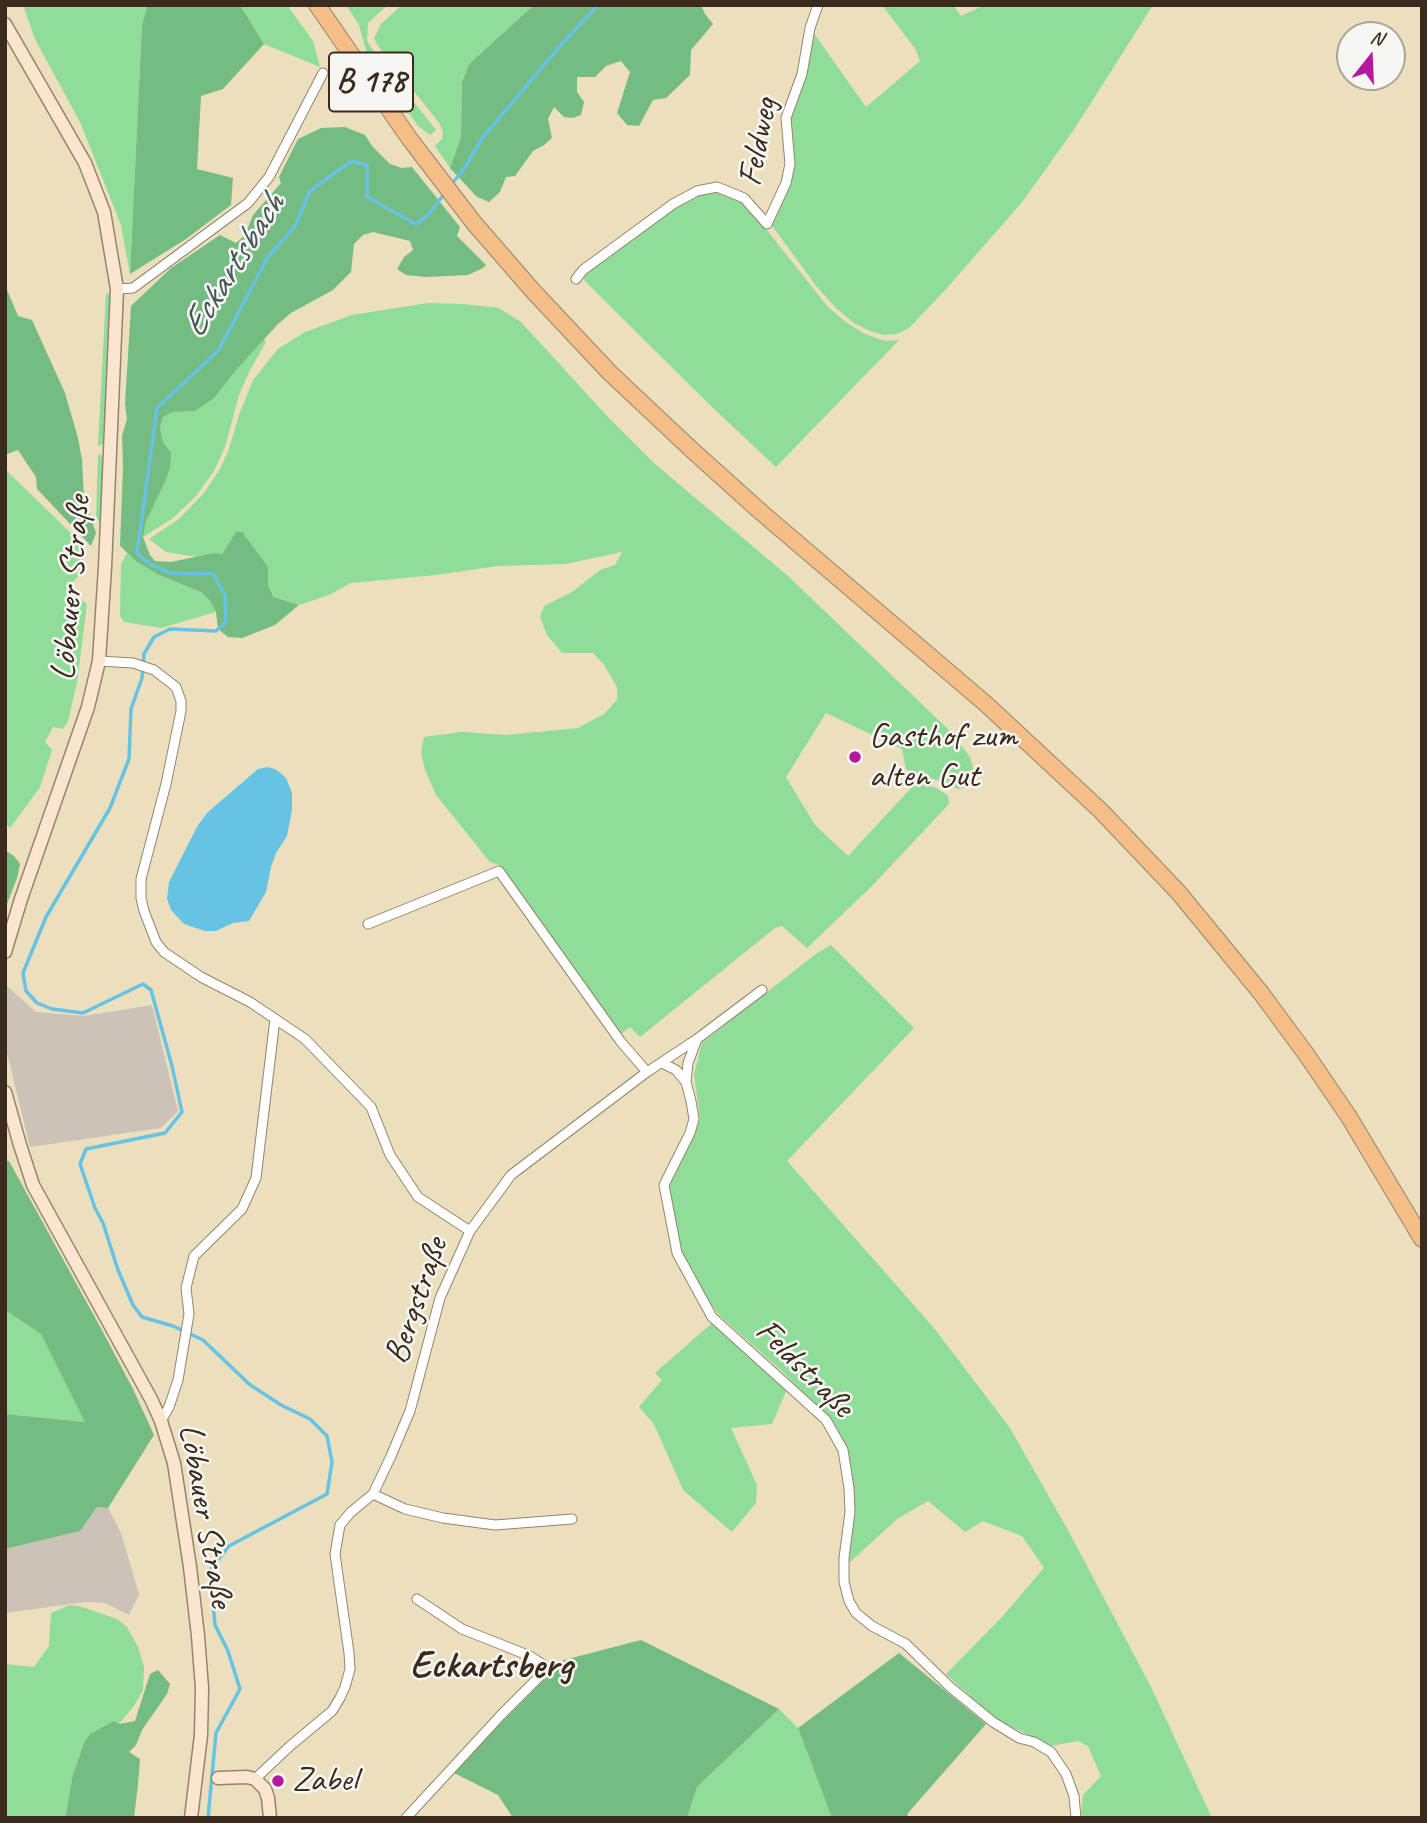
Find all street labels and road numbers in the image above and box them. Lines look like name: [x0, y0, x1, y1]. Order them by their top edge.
road number: B 178: [329, 52, 413, 111]
street label: Feldweg: [730, 94, 788, 190]
street label: Löbauer Straße: [43, 494, 101, 682]
street label: Bergstraße: [376, 1233, 458, 1369]
street label: Feldstraße: [746, 1311, 862, 1427]
street label: Löbauer Straße: [168, 1421, 242, 1611]

